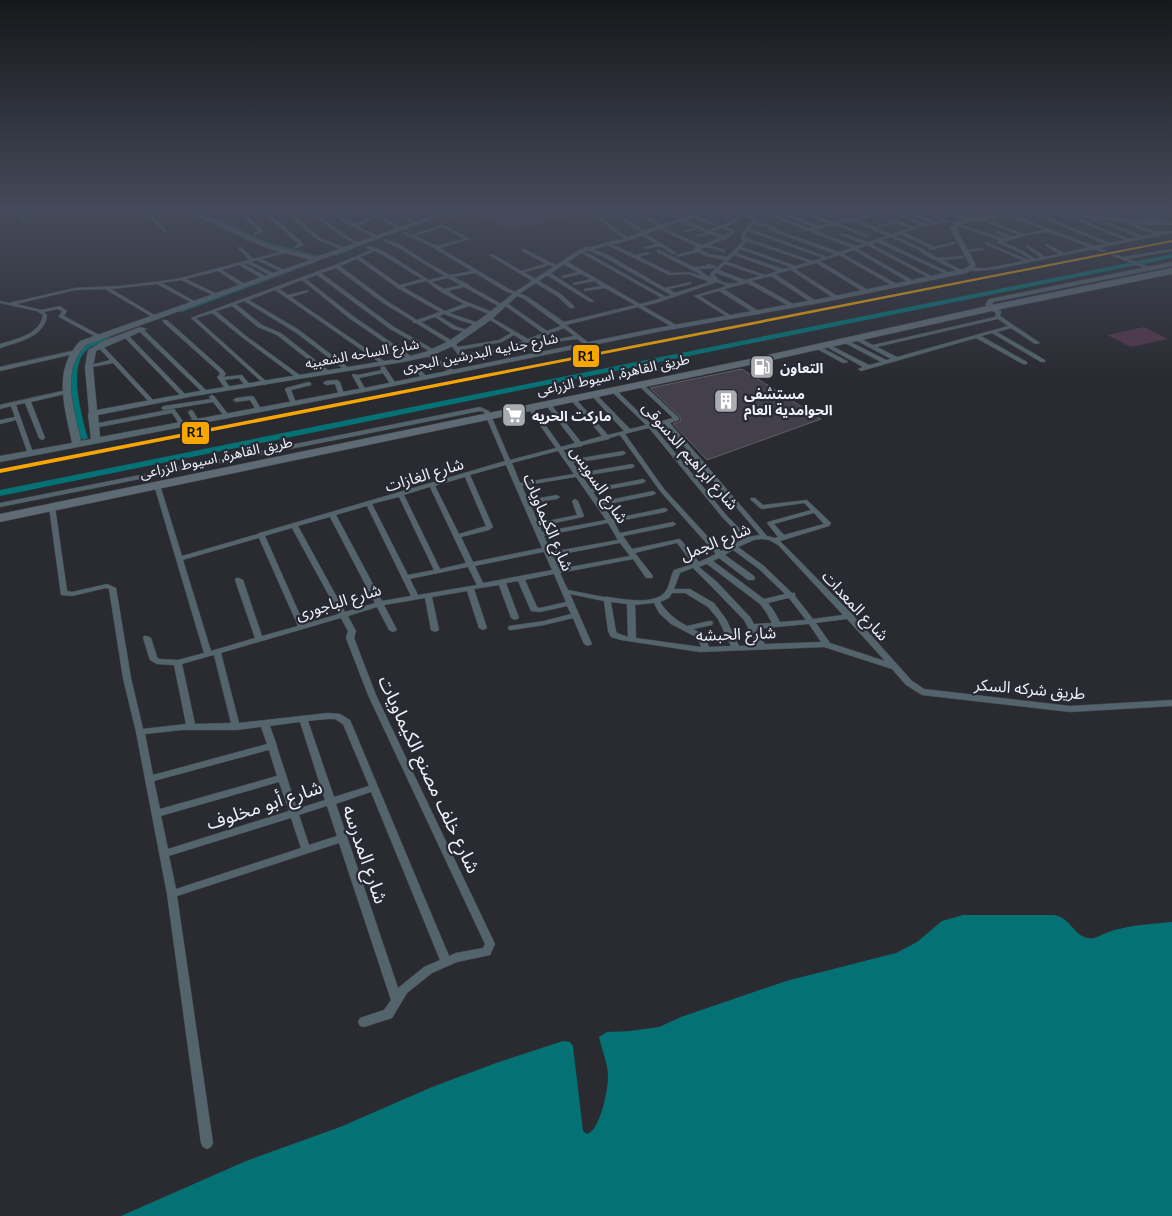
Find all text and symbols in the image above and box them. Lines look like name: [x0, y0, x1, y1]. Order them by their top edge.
street label: شارع جنابيه البدرشين البحرى: [401, 329, 560, 378]
street label: شارع الساحه الشعبيه: [304, 335, 421, 374]
line badge: R1: [572, 344, 600, 368]
text: R1: [577, 347, 595, 364]
street label: طريق القاهرة, اسيوط الزراعى: [535, 349, 691, 400]
fuel station icon: التعاون: [749, 354, 775, 380]
place label: التعاون: [780, 359, 823, 376]
place label: مستشفى الحوامدية العام: [744, 385, 833, 421]
building icon: مستشفى الحوامدية العام: [713, 388, 739, 414]
street label: شارع ابراهيم الدسوقى: [636, 397, 743, 516]
supermarket icon: ماركت الحريه: [501, 402, 527, 428]
place label: ماركت الحريه: [532, 407, 611, 425]
line badge: R1: [181, 421, 210, 445]
text: R1: [186, 423, 204, 440]
street label: طريق القاهرة, اسيوط الزراعى: [138, 432, 294, 483]
street label: شارع السويس: [564, 442, 633, 529]
street label: شارع الغازات: [382, 453, 467, 499]
street label: شارع الكيماويات: [516, 471, 578, 575]
street label: شارع الجمل: [677, 518, 755, 567]
street label: شارع المعدات: [816, 566, 893, 647]
street label: شارع الباجورى: [293, 579, 384, 627]
street label: شارع الحبشه: [696, 622, 777, 648]
street label: شارع خلف مصنع الكيماويات: [370, 672, 486, 878]
street label: طريق شركه السكر: [973, 674, 1086, 704]
street label: شارع أبو مخلوف: [203, 774, 326, 836]
street label: شارع المدرسه: [336, 802, 394, 907]

